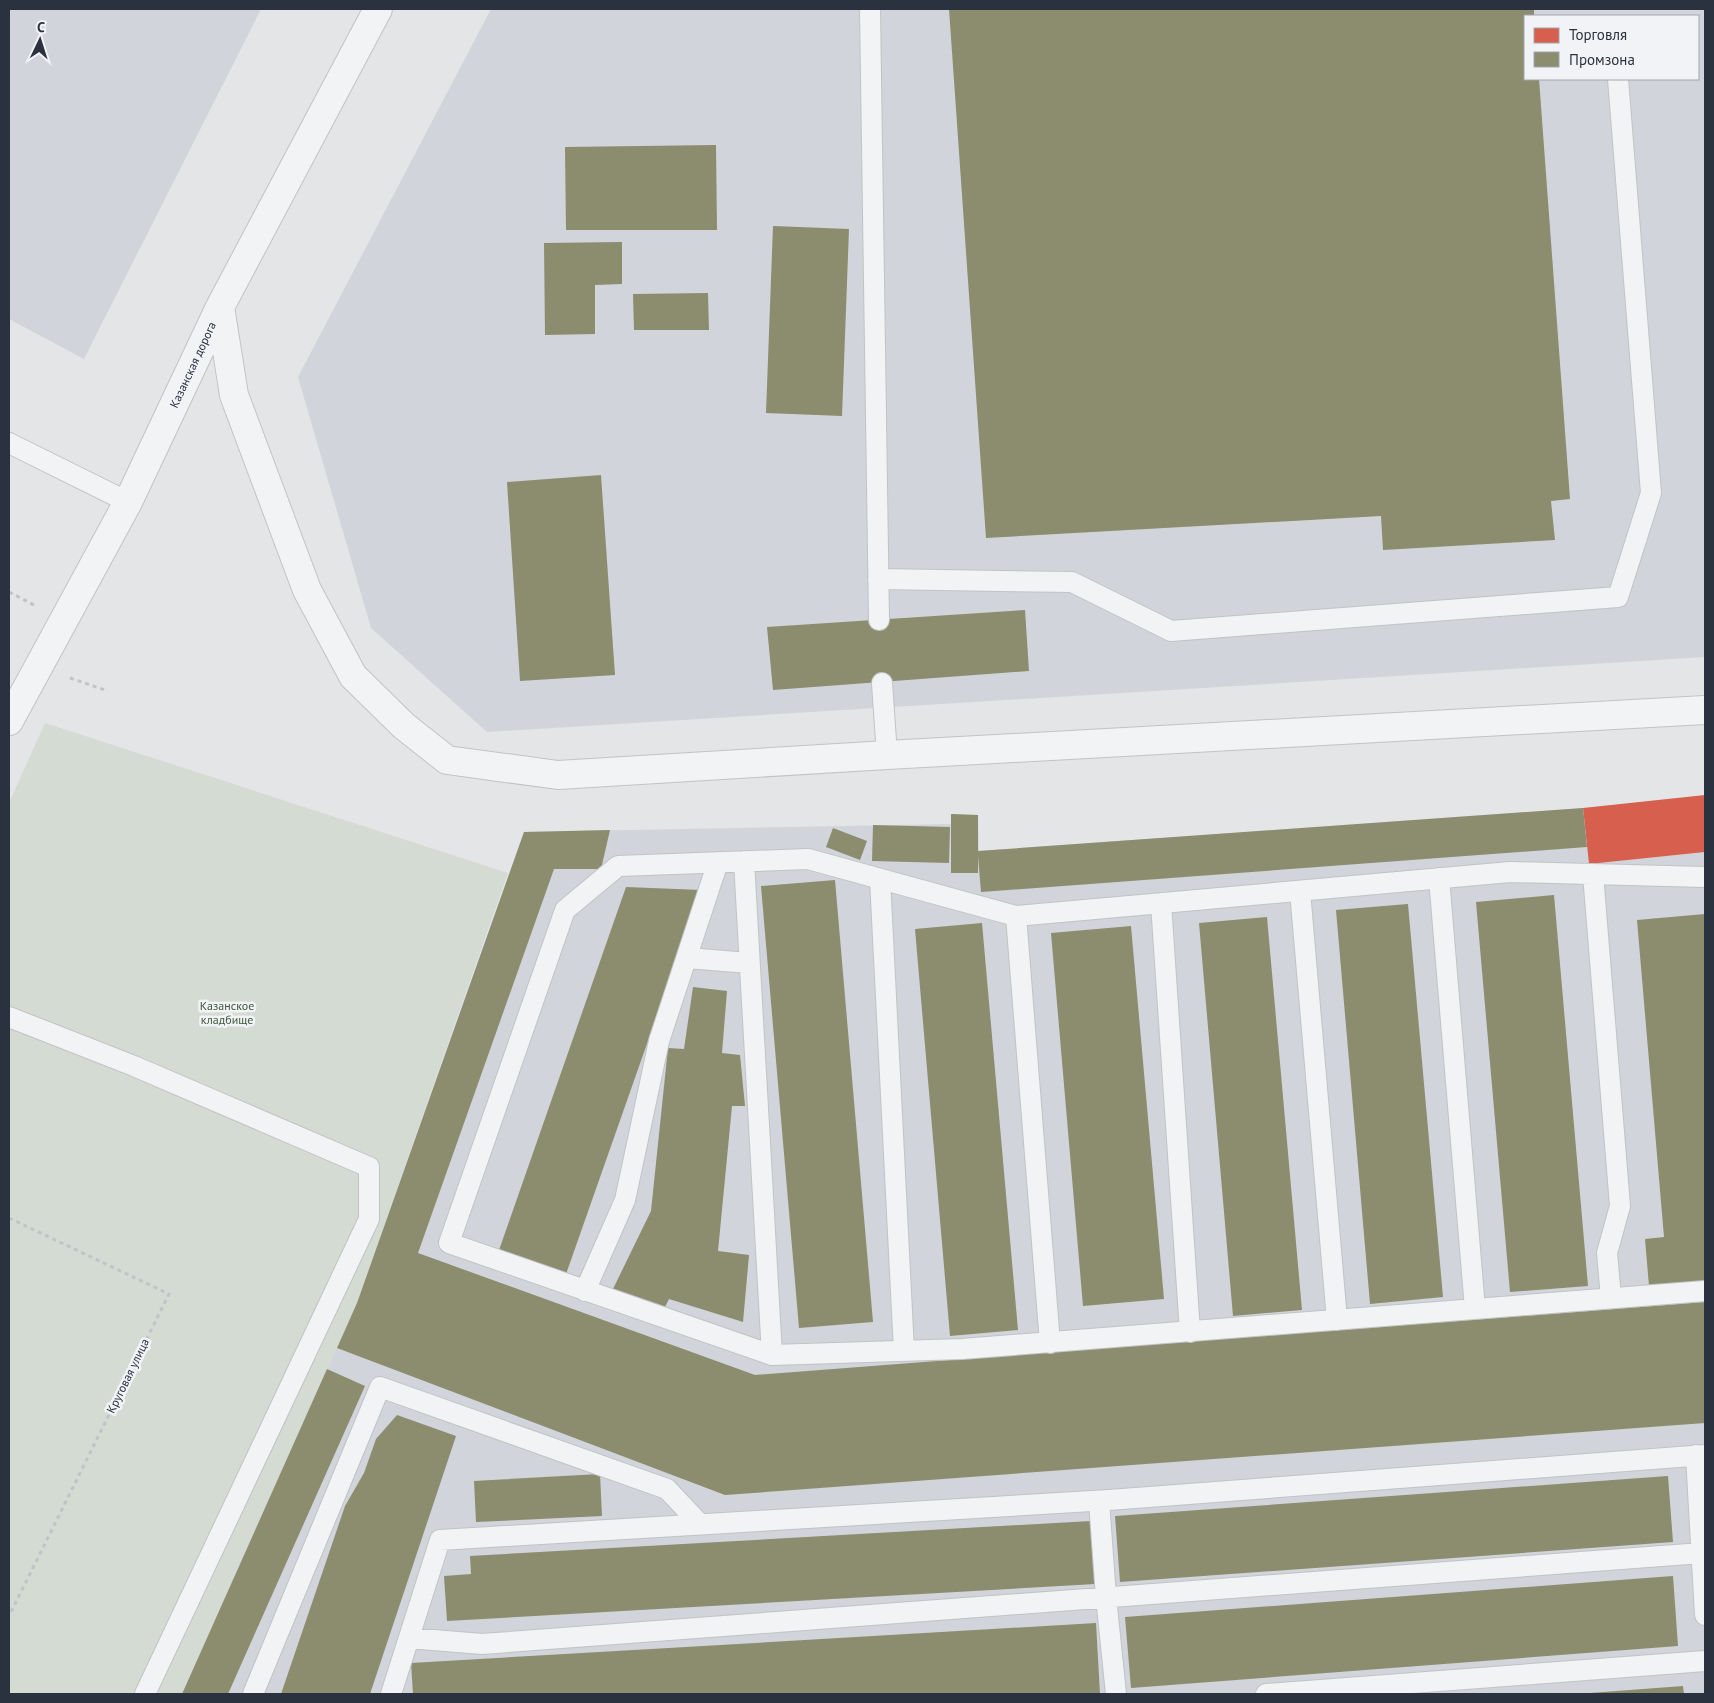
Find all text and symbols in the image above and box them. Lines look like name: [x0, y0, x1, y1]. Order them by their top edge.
north arrow: [15, 15, 65, 65]
legend: [1524, 15, 1699, 80]
text: С: [36, 18, 46, 36]
text: Торговля: [1569, 25, 1627, 44]
text: Промзона: [1569, 50, 1635, 69]
street label: Казанская дорога: [166, 319, 219, 410]
park label: Казанское кладбище: [200, 998, 254, 1027]
street label: Круговая улица: [103, 1336, 152, 1416]

